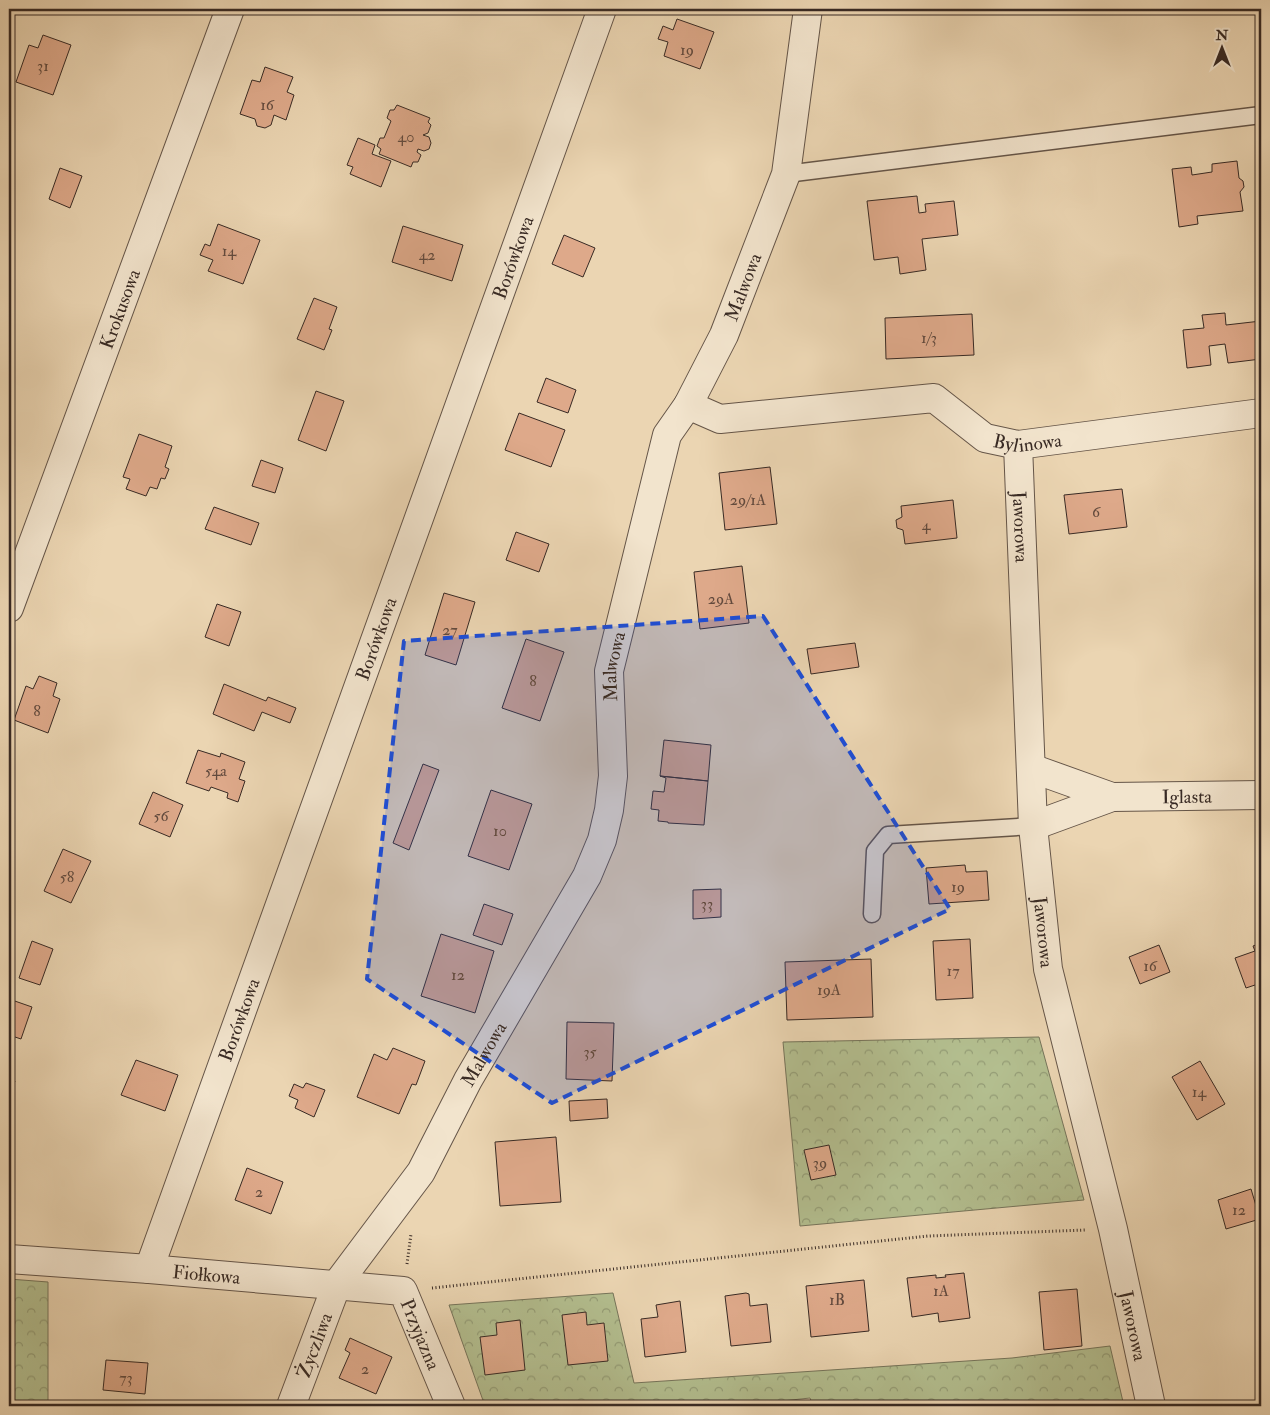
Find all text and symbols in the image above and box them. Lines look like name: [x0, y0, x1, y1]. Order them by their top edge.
north arrow: [1198, 22, 1248, 72]
text: N: [1215, 27, 1229, 44]
house number: 19: [680, 40, 694, 60]
house number: 31: [37, 56, 49, 76]
house number: 16: [260, 95, 275, 115]
house number: 40: [398, 127, 414, 147]
street label: Borówkowa: [488, 213, 540, 303]
house number: 14: [222, 241, 238, 261]
house number: 42: [419, 245, 435, 265]
street label: Malwowa: [720, 250, 768, 325]
street label: Krokusowa: [95, 266, 146, 352]
house number: 1/3: [921, 328, 937, 348]
street label: Bylinowa: [991, 428, 1063, 458]
house number: 29/1A: [730, 490, 766, 510]
street label: Jaworowa: [1007, 490, 1034, 563]
house number: 6: [1092, 502, 1101, 522]
house number: 4: [922, 515, 932, 535]
house number: 29A: [708, 589, 734, 609]
street label: Borówkowa: [351, 594, 403, 684]
house number: 27: [442, 620, 458, 640]
street label: Malwowa: [598, 629, 631, 702]
house number: 8: [529, 671, 537, 691]
house number: 8: [33, 701, 41, 721]
house number: 54a: [205, 761, 227, 781]
street label: Iglasta: [1162, 785, 1212, 809]
house number: 56: [153, 806, 169, 826]
house number: 10: [493, 821, 507, 841]
house number: 58: [60, 867, 75, 887]
house number: 19: [951, 877, 965, 897]
house number: 33: [701, 894, 713, 914]
street label: Jaworowa: [1027, 895, 1059, 969]
house number: 16: [1143, 956, 1158, 976]
house number: 17: [946, 961, 960, 981]
house number: 12: [451, 965, 465, 985]
street label: Borówkowa: [214, 975, 266, 1065]
house number: 19A: [817, 980, 841, 1000]
street label: Malwowa: [456, 1017, 512, 1091]
house number: 35: [583, 1042, 597, 1062]
house number: 14: [1192, 1082, 1208, 1102]
house number: 39: [813, 1153, 827, 1173]
house number: 2: [255, 1182, 263, 1202]
house number: 12: [1232, 1200, 1246, 1220]
street label: Fiołkowa: [171, 1260, 241, 1290]
house number: 1A: [933, 1281, 949, 1301]
street label: Jaworowa: [1113, 1288, 1152, 1363]
house number: 1B: [829, 1290, 845, 1310]
street label: Przyjazna: [395, 1295, 446, 1374]
street label: Życzliwa: [290, 1309, 338, 1382]
house number: 2: [361, 1359, 369, 1379]
house number: 73: [119, 1368, 133, 1388]

